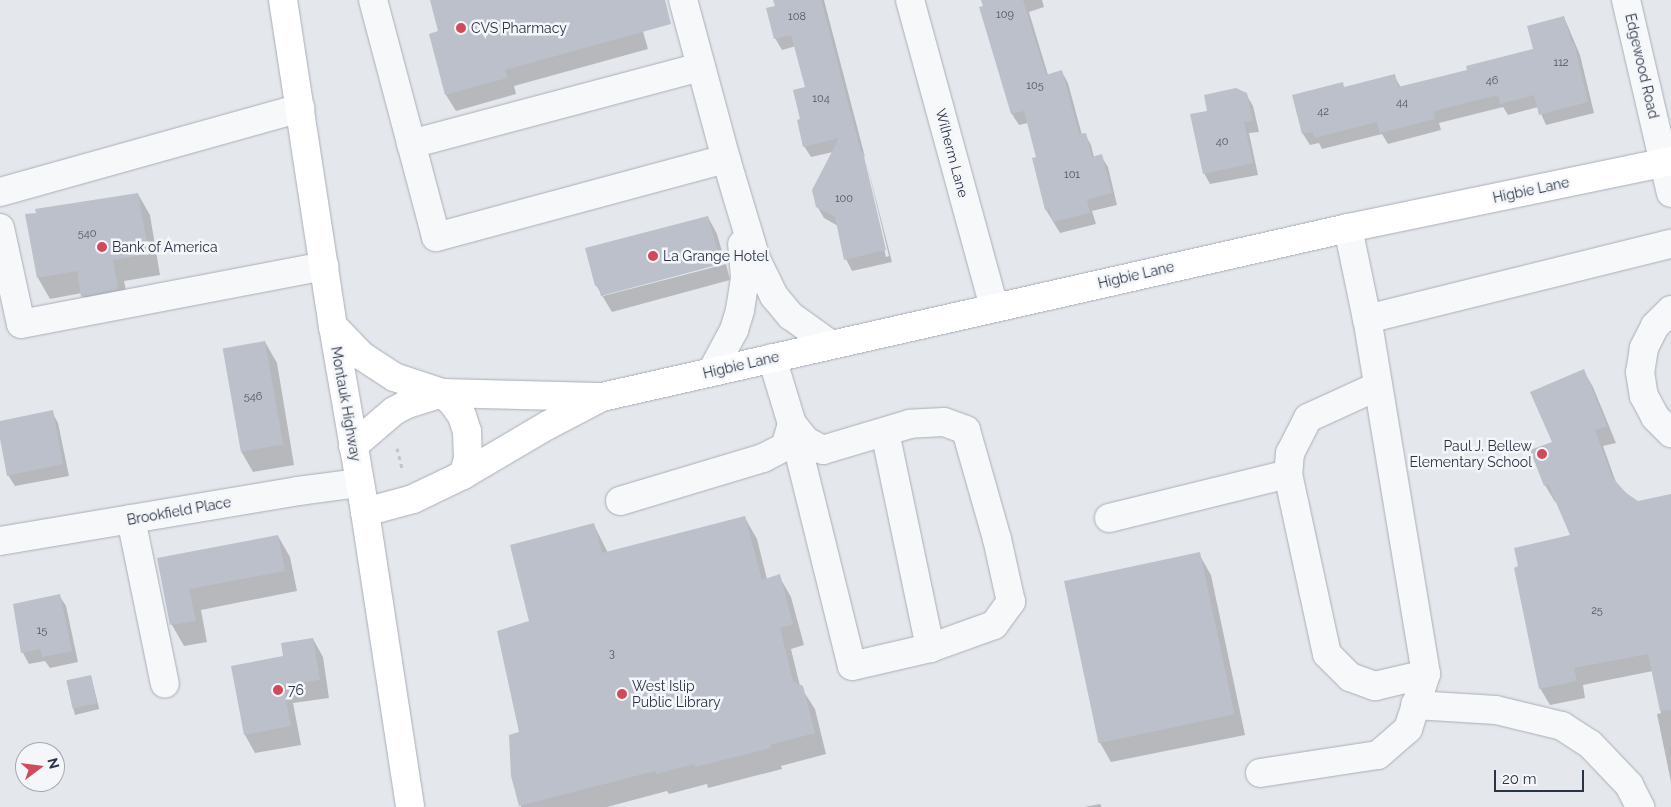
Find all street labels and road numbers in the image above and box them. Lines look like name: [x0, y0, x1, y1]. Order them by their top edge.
street label: Edgewood Road: [1622, 12, 1662, 120]
street label: Wilherm Lane: [932, 107, 972, 199]
street label: Higbie Lane: [1491, 174, 1571, 206]
street label: Higbie Lane: [1096, 258, 1176, 292]
street label: Montauk Highway: [328, 345, 364, 463]
street label: Higbie Lane: [701, 348, 781, 382]
street label: Brookfield Place: [126, 494, 232, 528]

